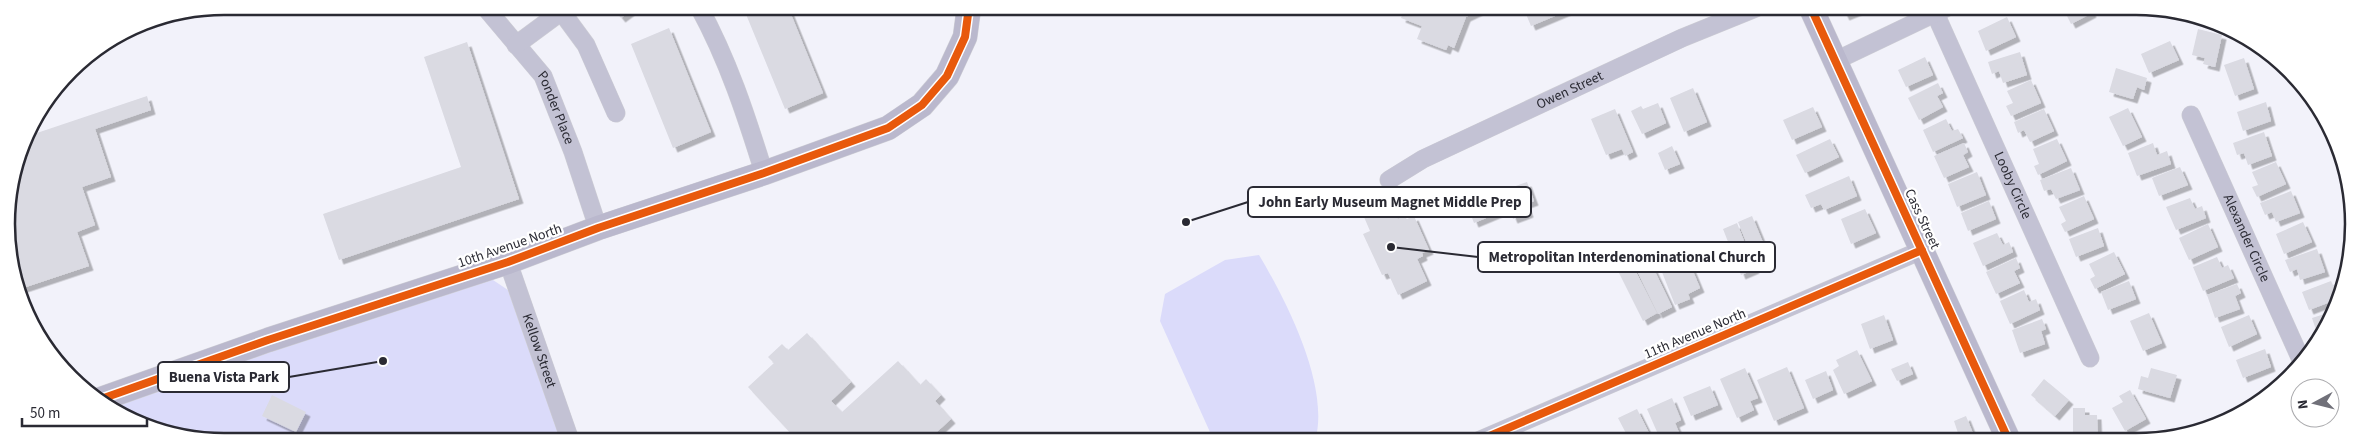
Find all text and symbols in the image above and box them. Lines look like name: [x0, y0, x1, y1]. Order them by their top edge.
street label: Owen Street: [1533, 66, 1607, 115]
street label: Ponder Place: [533, 67, 579, 148]
street label: Looby Circle: [1989, 148, 2036, 222]
street label: Cass Street: [1899, 185, 1945, 253]
callout: John Early Museum Magnet Middle Prep: [1248, 187, 1531, 217]
street label: Alexander Circle: [2218, 191, 2275, 285]
text: John Early Museum Magnet Middle Prep: [1258, 192, 1522, 213]
street label: 10th Avenue North: [455, 219, 565, 273]
callout: Metropolitan Interdenominational Church: [1478, 242, 1775, 272]
text: Metropolitan Interdenominational Church: [1488, 247, 1766, 268]
street label: 11th Avenue North: [1641, 304, 1749, 364]
street label: Kellow Street: [517, 311, 561, 391]
callout: Buena Vista Park: [158, 362, 289, 392]
text: Buena Vista Park: [169, 367, 280, 388]
north arrow: [2290, 378, 2340, 428]
scale bar: [22, 396, 148, 428]
text: N: [2293, 399, 2314, 410]
text: 50 m: [30, 403, 60, 424]

